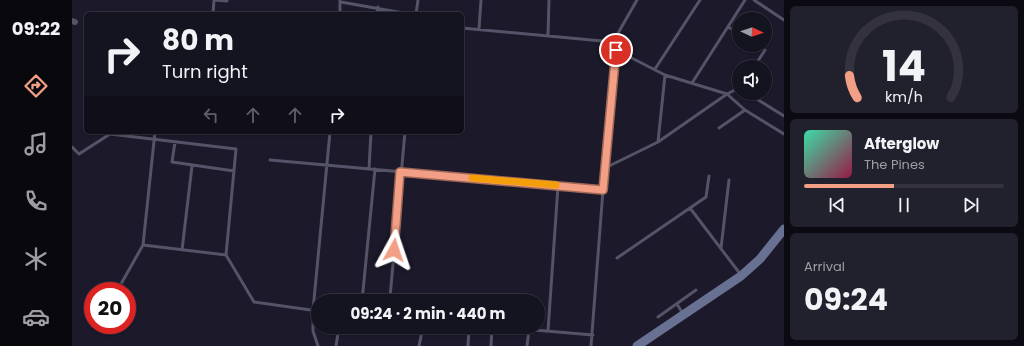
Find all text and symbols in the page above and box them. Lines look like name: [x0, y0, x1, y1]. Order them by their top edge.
north arrow: [732, 12, 772, 52]
map controls: [732, 12, 772, 100]
text: 09:22: [12, 16, 60, 41]
text: 80 m: [162, 21, 234, 60]
icon: right: [96, 28, 148, 80]
pin: [599, 33, 633, 67]
text: 14: [882, 36, 926, 95]
icon: arrive: [605, 39, 627, 61]
text: Turn right: [162, 59, 248, 84]
button: sound: [732, 60, 772, 100]
icon: directions: [22, 72, 50, 100]
text: km/h: [885, 86, 923, 106]
icon: left: [200, 104, 222, 126]
icon: ahead: [242, 104, 264, 126]
icon: ahead: [284, 104, 306, 126]
icon: right: [326, 104, 348, 126]
icon: music: [22, 130, 50, 158]
text: Afterglow: [864, 133, 939, 154]
text: The Pines: [864, 155, 925, 174]
icon: phone: [22, 187, 50, 215]
icon: previous: [826, 194, 848, 216]
icon: pause: [893, 194, 915, 216]
icon: next: [960, 194, 982, 216]
position arrow: [373, 229, 415, 271]
icon: climate: [22, 245, 50, 273]
text: Arrival: [804, 257, 845, 276]
text: 09:24: [804, 278, 888, 321]
speed limit sign: 20: [84, 282, 136, 334]
icon: car: [22, 303, 50, 331]
text: 09:24 · 2 min · 440 m: [351, 303, 506, 324]

